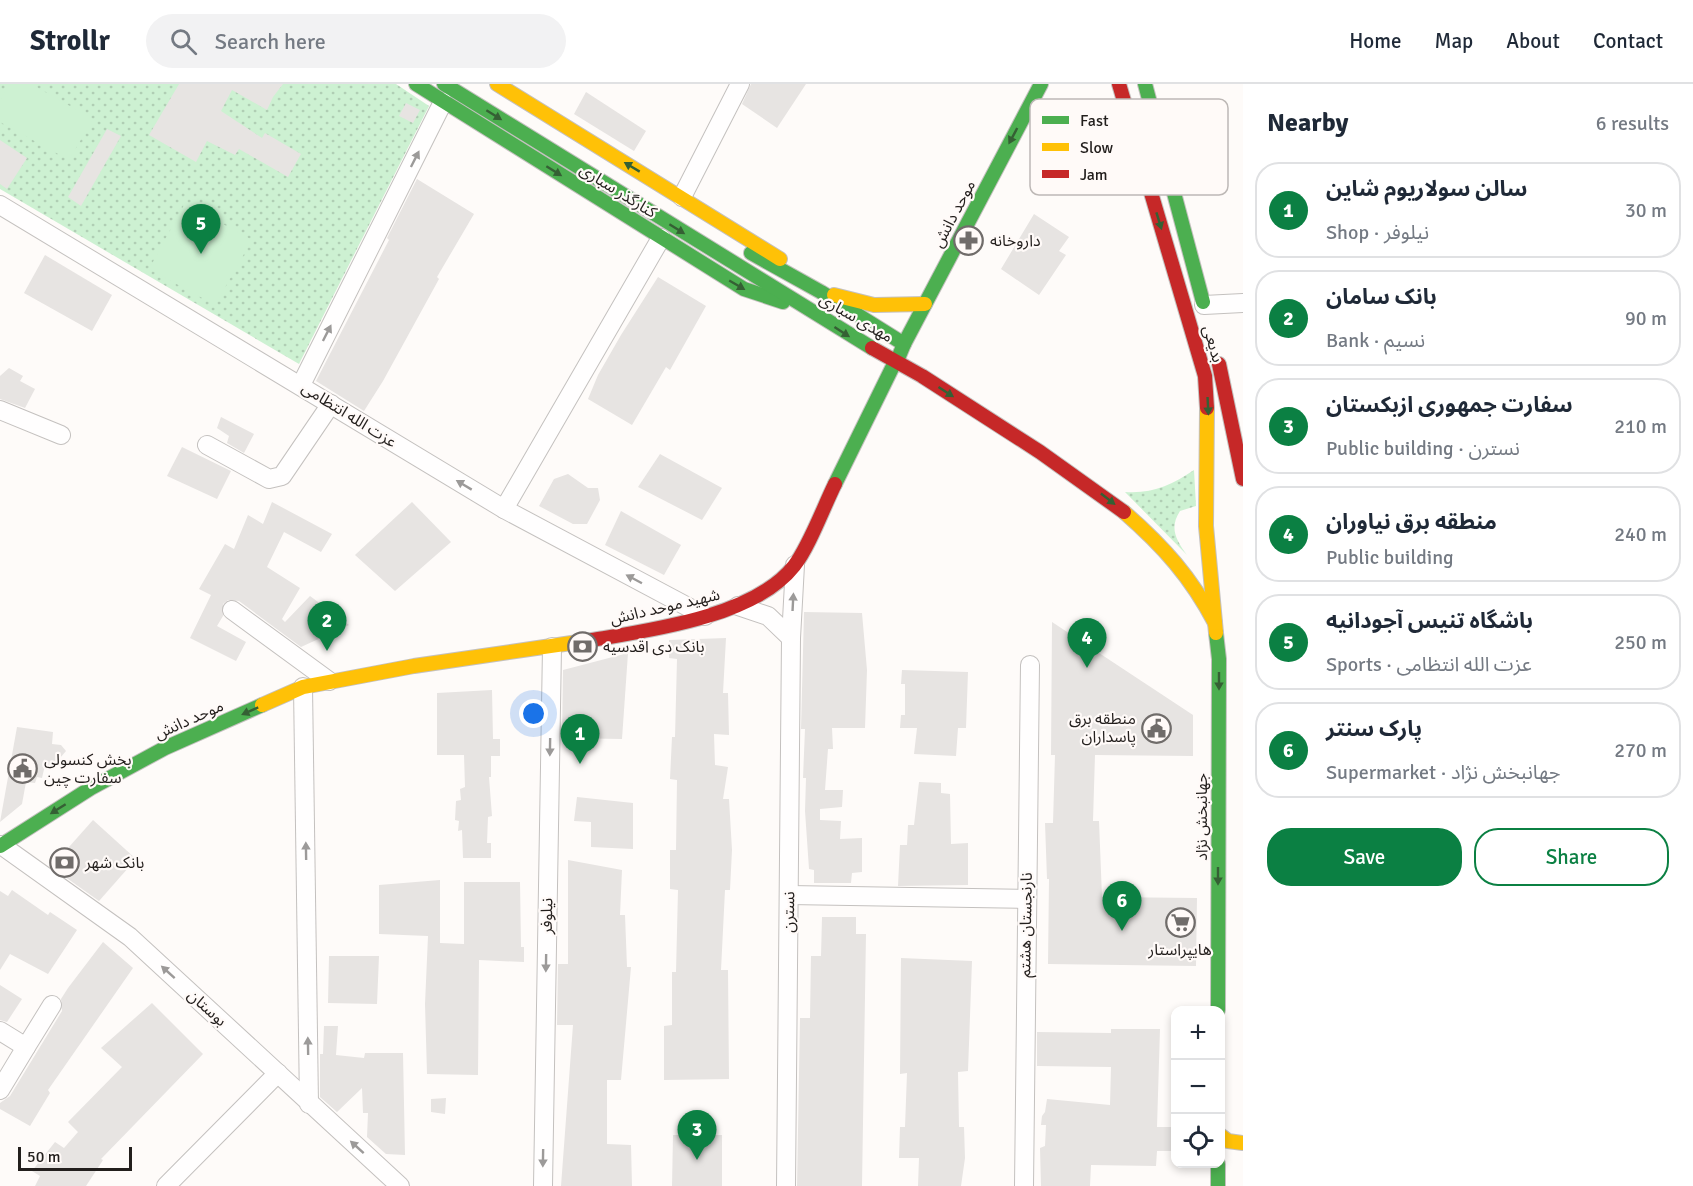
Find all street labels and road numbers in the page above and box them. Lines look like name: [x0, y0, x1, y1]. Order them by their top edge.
street label: کنارگذر سباری: [576, 159, 661, 223]
street label: موحد دانش: [928, 177, 980, 251]
street label: مهدی سباری: [816, 289, 896, 347]
street label: بدیعی: [1198, 323, 1228, 365]
street label: عزت الله انتظامی: [298, 378, 400, 452]
street label: شهید موحد دانش: [608, 585, 722, 629]
street label: موحد دانش: [151, 696, 227, 744]
street label: جهانبخش نژاد: [1192, 773, 1212, 861]
street label: نارنجستان هشتم: [1015, 872, 1039, 978]
street label: نسترن: [779, 891, 799, 933]
street label: نیلوفر: [537, 898, 557, 935]
street label: بوستان: [183, 985, 231, 1031]

